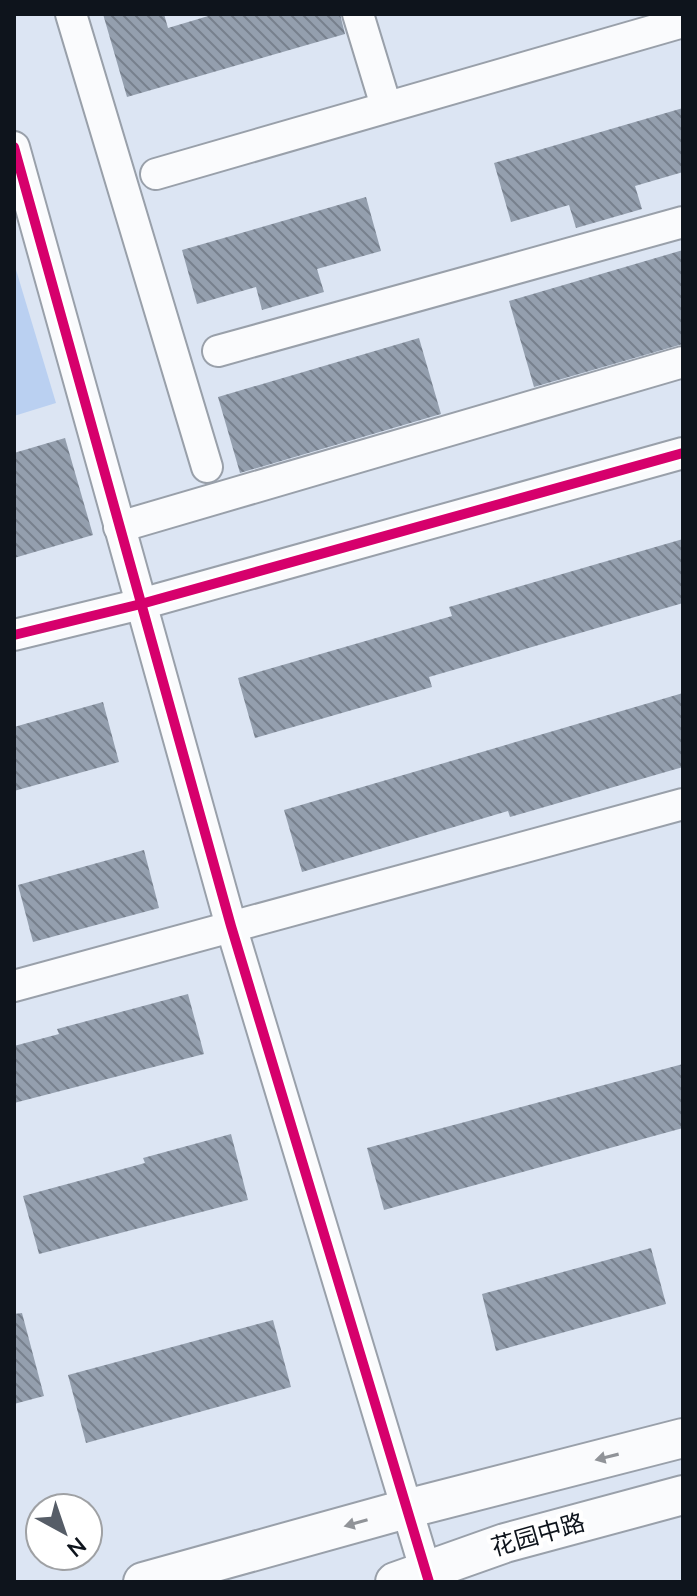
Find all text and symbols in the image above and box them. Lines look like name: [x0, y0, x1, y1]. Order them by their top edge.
one-way arrow: [595, 1452, 620, 1464]
north arrow: [24, 1492, 104, 1572]
street label: 花园中路: [487, 1506, 589, 1564]
one-way arrow: [343, 1517, 367, 1530]
text: N: [60, 1530, 92, 1563]

